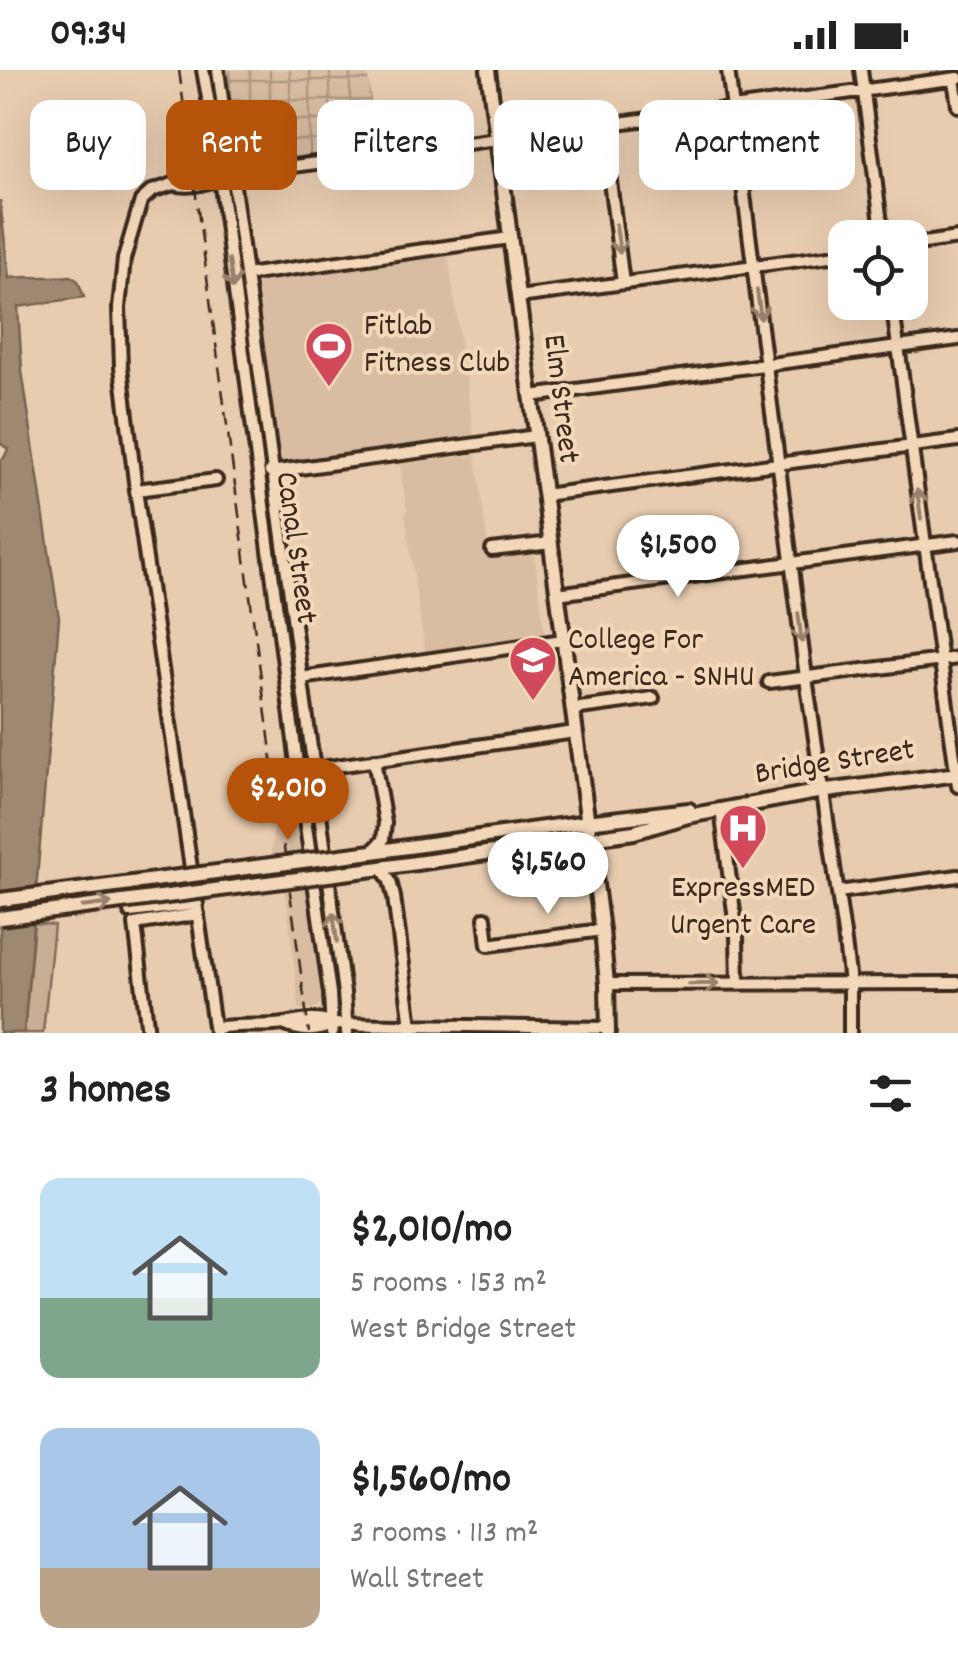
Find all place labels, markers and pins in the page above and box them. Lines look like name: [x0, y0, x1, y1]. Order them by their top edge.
place label: Fitlab Fitness Club: [364, 305, 510, 388]
sports icon: Fitlab Fitness Club: [303, 320, 355, 388]
pin: $1,500: [597, 515, 759, 600]
place label: College For America - SNHU: [568, 619, 754, 702]
school or university icon: College For America - SNHU: [507, 634, 559, 702]
pin: $2,010: [207, 758, 369, 843]
hospital icon: ExpressMED Urgent Care: [717, 802, 769, 870]
pin: $1,560: [467, 832, 629, 917]
place label: ExpressMED Urgent Care: [670, 867, 816, 950]

